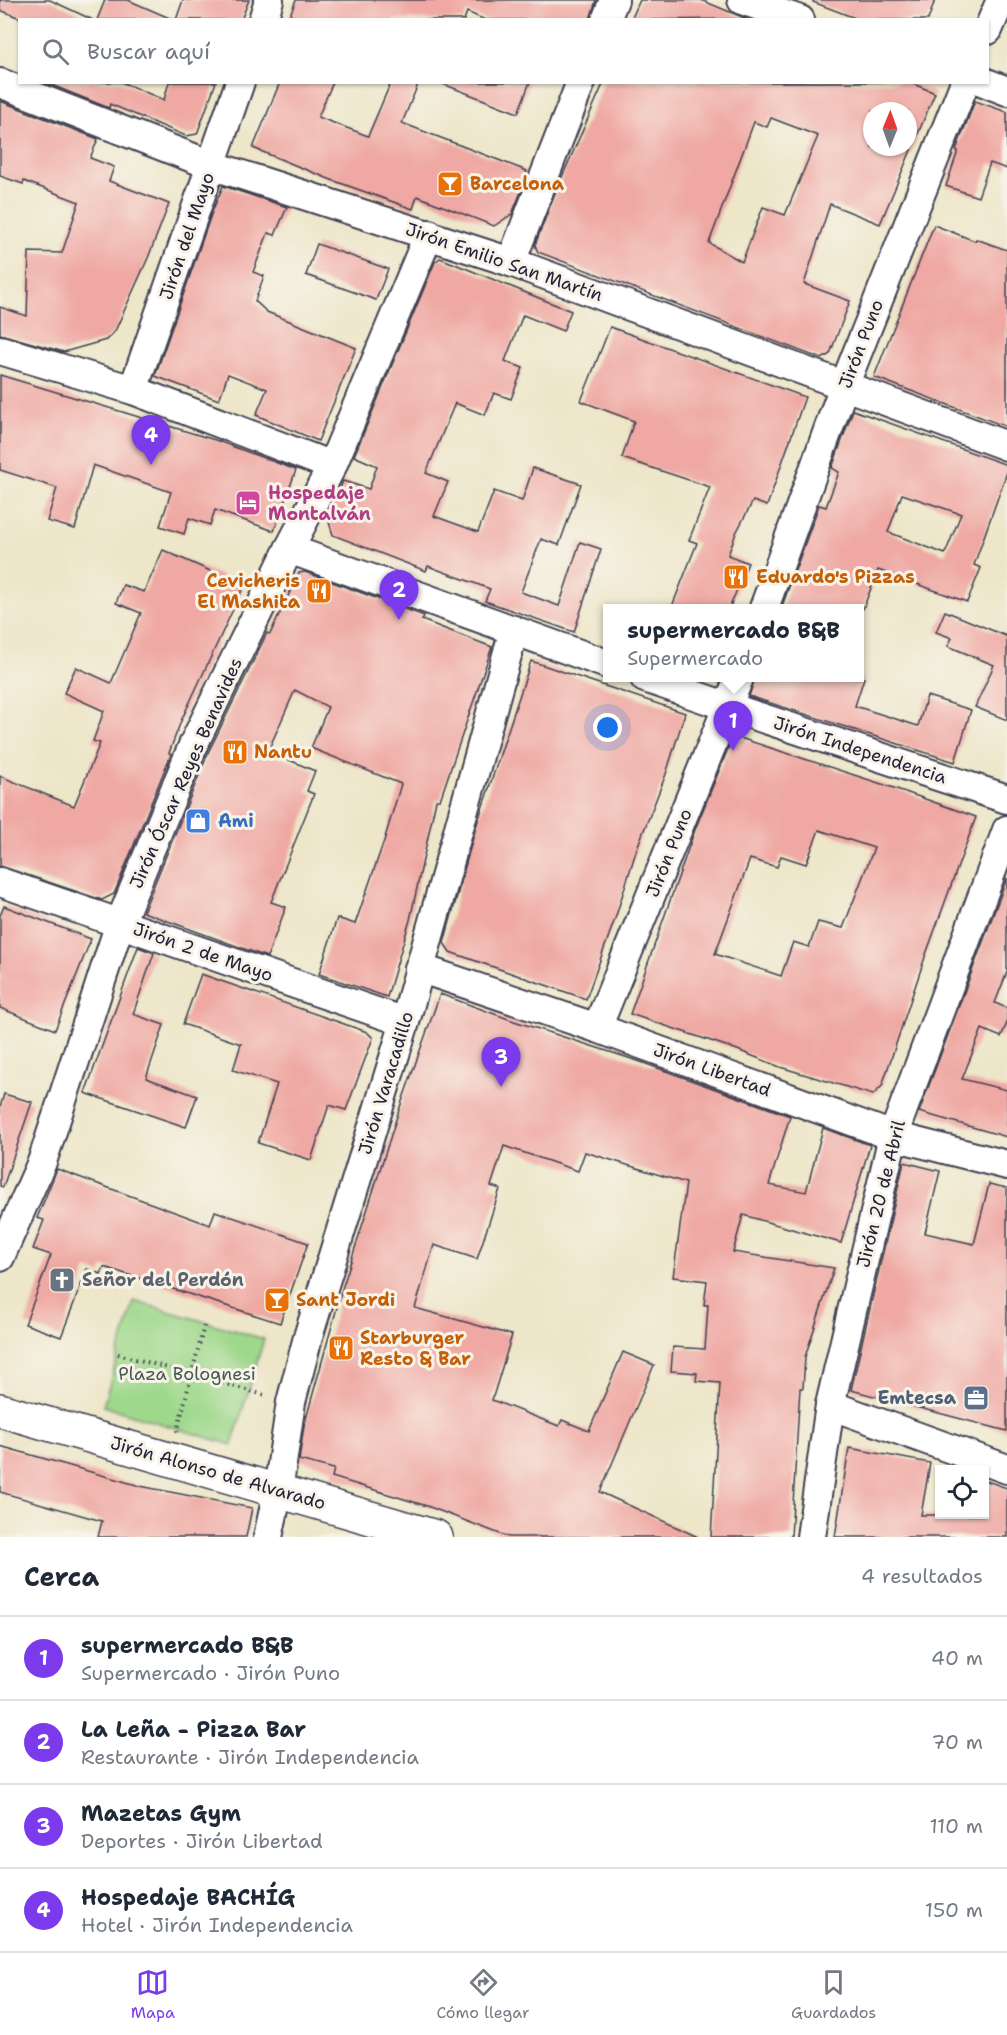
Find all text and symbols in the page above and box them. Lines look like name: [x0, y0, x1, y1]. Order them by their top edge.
search box: [18, 18, 989, 84]
icon: search: [39, 35, 72, 68]
text: Buscar aquí: [87, 37, 210, 66]
north arrow: [863, 102, 917, 156]
street label: Jirón del Mayo: [154, 169, 220, 303]
bar icon: Barcelona: [435, 169, 465, 199]
place label: Barcelona: [470, 172, 565, 196]
street label: Jirón Emilio San Martín: [402, 217, 606, 307]
street label: Jirón Puno: [833, 296, 889, 392]
pin: 4: [132, 416, 170, 465]
place label: Hospedaje Montalván: [268, 481, 371, 526]
hotel icon: Hospedaje Montalván: [233, 488, 263, 518]
restaurant icon: Eduardo's Pizzas: [721, 562, 751, 592]
place label: Eduardo's Pizzas: [756, 565, 915, 589]
place label: Cevicheris El Mashita: [197, 569, 301, 614]
pin: 2: [380, 570, 418, 620]
restaurant icon: Cevicheris El Mashita: [304, 576, 334, 606]
popup: [603, 604, 864, 682]
text: supermercado B&B: [627, 616, 840, 645]
text: Supermercado: [627, 645, 763, 671]
street label: Jirón Óscar Reyes Benavides: [124, 654, 248, 892]
pin: 1: [714, 702, 752, 751]
street label: Jirón Independencia: [770, 711, 950, 789]
your location: [593, 713, 622, 742]
restaurant icon: Nantu: [220, 737, 250, 767]
place label: Nantu: [254, 740, 312, 764]
street label: Jirón Puno: [640, 805, 698, 901]
shop icon: Ami: [183, 806, 213, 836]
place label: Ami: [218, 809, 254, 833]
street label: Jirón 2 de Mayo: [130, 917, 276, 987]
street label: Jirón Varacadillo: [353, 1009, 419, 1157]
pin: 3: [482, 1038, 520, 1087]
street label: Jirón Libertad: [650, 1038, 774, 1102]
street label: Jirón 20 de Abril: [851, 1117, 911, 1270]
church icon: Señor del Perdón: [47, 1265, 77, 1295]
place label: Señor del Perdón: [82, 1268, 244, 1292]
bar icon: Sant Jordi: [262, 1285, 292, 1315]
place label: Sant Jordi: [296, 1288, 395, 1312]
place label: Starburger Resto & Bar: [360, 1326, 471, 1371]
restaurant icon: Starburger Resto & Bar: [326, 1333, 356, 1363]
park label: Plaza Bolognesi: [118, 1362, 256, 1386]
office icon: Emtecsa: [961, 1383, 991, 1413]
place label: Emtecsa: [877, 1386, 957, 1410]
street label: Jirón Alonso de Alvarado: [108, 1431, 328, 1515]
map controls: [935, 1465, 989, 1519]
button: locate: [935, 1465, 989, 1519]
text: Cerca: [24, 1559, 99, 1594]
text: 4 resultados: [861, 1563, 983, 1589]
text: supermercado B&B: [81, 1631, 294, 1660]
text: 1: [39, 1645, 48, 1671]
text: 40 m: [931, 1645, 983, 1671]
text: Supermercado · Jirón Puno: [81, 1660, 340, 1686]
text: La Leña - Pizza Bar: [81, 1715, 306, 1744]
text: 2: [37, 1729, 51, 1755]
text: 70 m: [931, 1729, 983, 1755]
text: Restaurante · Jirón Independencia: [81, 1744, 419, 1770]
text: Mazetas Gym: [81, 1799, 241, 1828]
text: 3: [37, 1813, 51, 1839]
text: 110 m: [929, 1813, 983, 1839]
text: Deportes · Jirón Libertad: [81, 1828, 323, 1854]
text: Hospedaje BACHÍG: [81, 1883, 295, 1912]
text: 4: [37, 1897, 51, 1923]
text: 150 m: [925, 1897, 983, 1923]
text: Hotel · Jirón Independencia: [81, 1912, 353, 1938]
tab: Mapa: [131, 1966, 175, 2023]
tab: Cómo llegar: [436, 1966, 530, 2023]
tab: Guardados: [791, 1966, 876, 2023]

